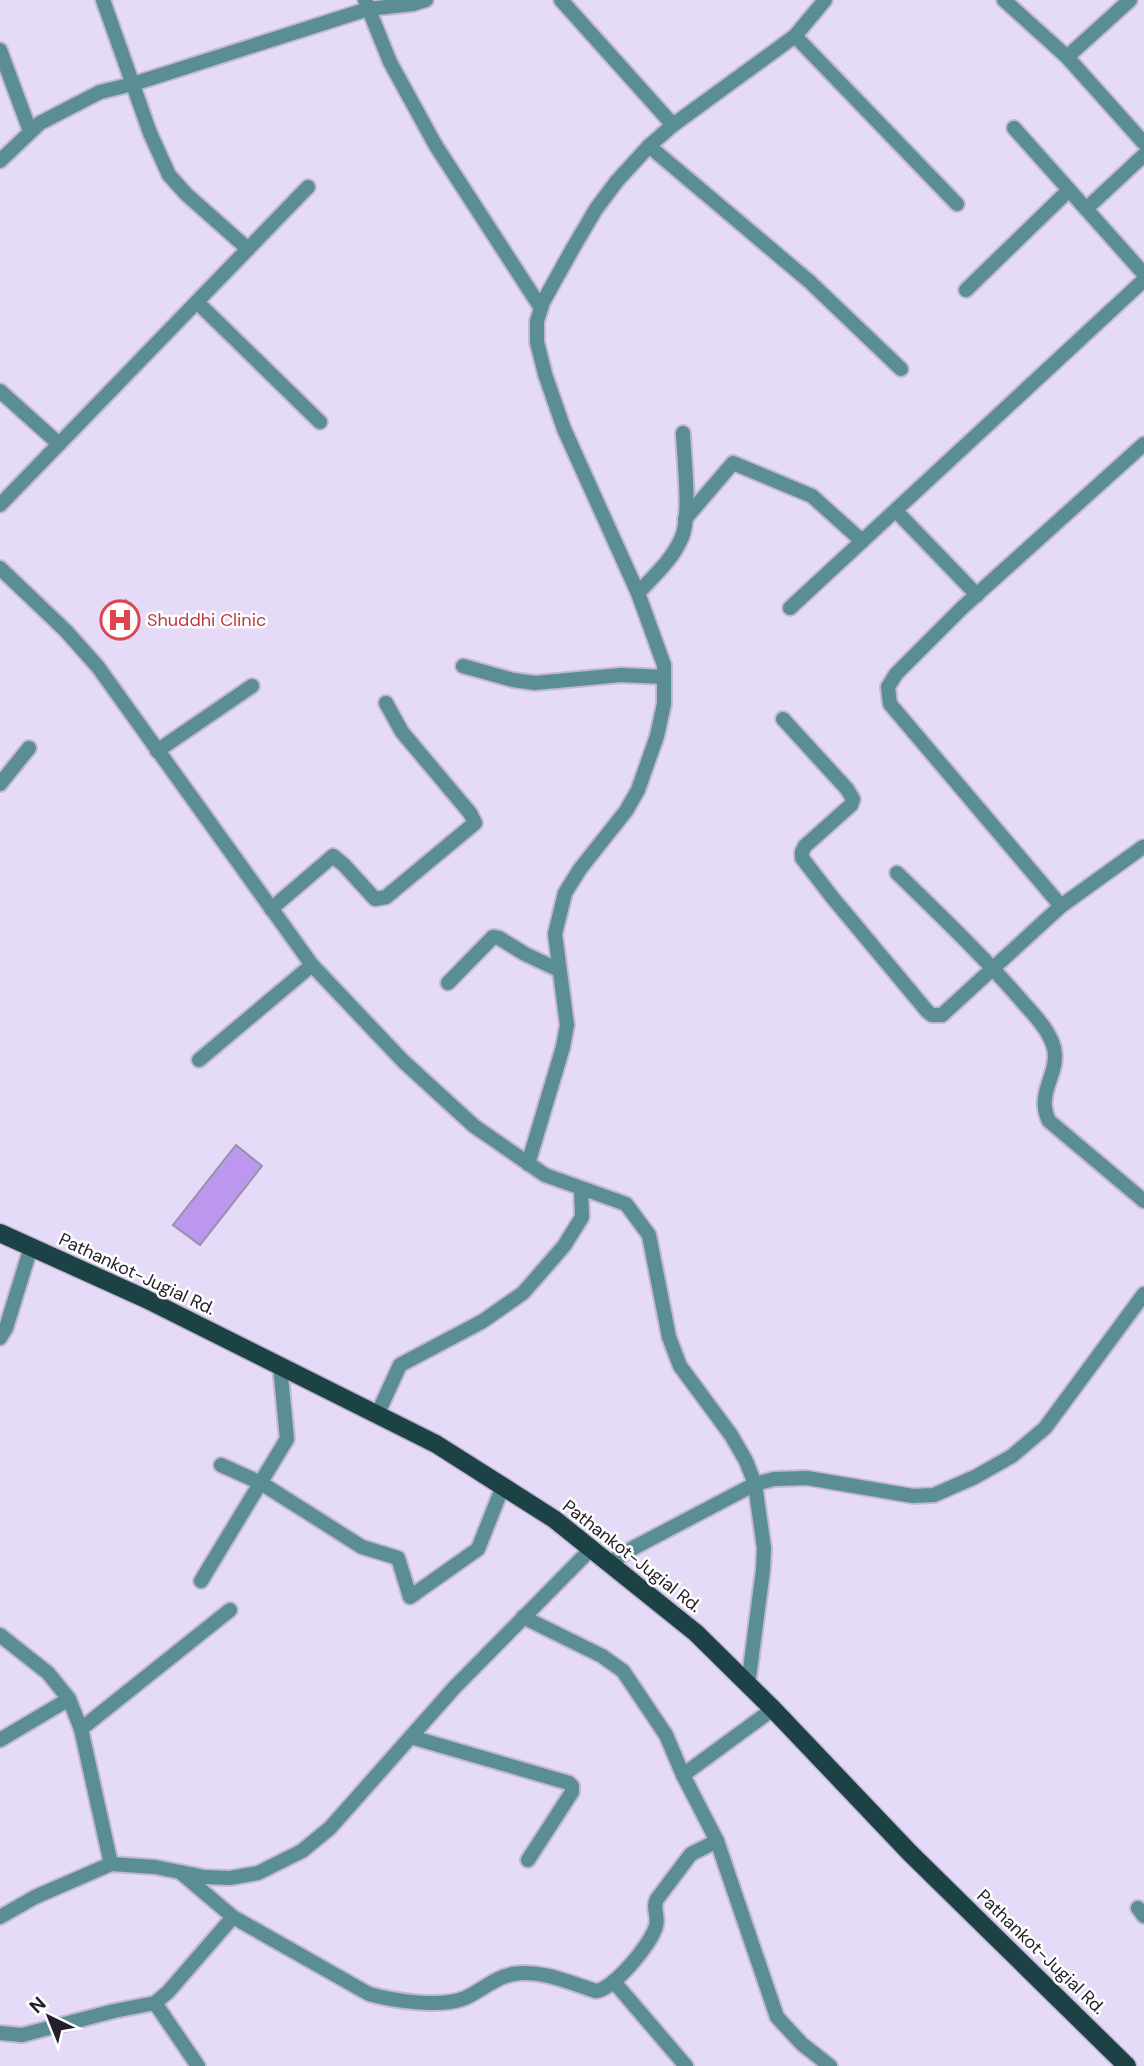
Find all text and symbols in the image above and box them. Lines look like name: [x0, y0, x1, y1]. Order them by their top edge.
hospital icon: Shuddhi Clinic: [99, 599, 141, 641]
place label: Shuddhi Clinic: [147, 608, 266, 632]
street label: Pathankot-Jugial Rd.: [55, 1227, 219, 1321]
street label: Pathankot-Jugial Rd.: [558, 1494, 706, 1618]
street label: Pathankot-Jugial Rd.: [972, 1884, 1110, 2020]
north arrow: [14, 1982, 84, 2052]
text: N: [24, 1991, 51, 2019]

